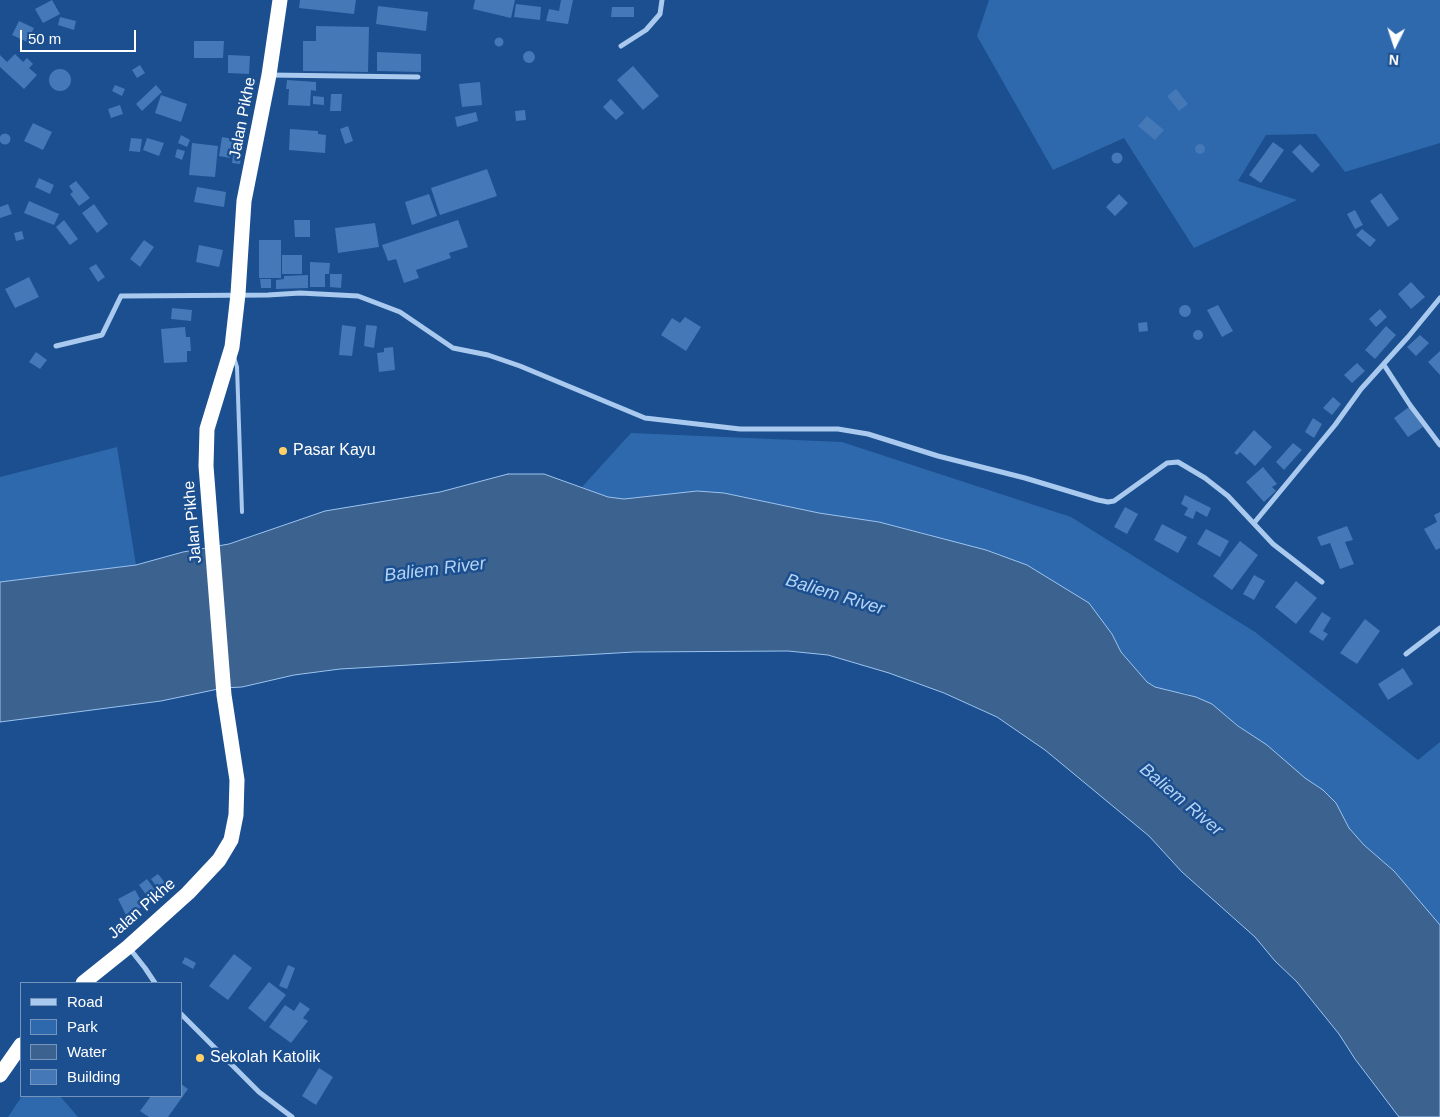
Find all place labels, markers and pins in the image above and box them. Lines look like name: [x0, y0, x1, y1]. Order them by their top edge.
place label: Pasar Kayu: [293, 441, 376, 461]
marker: Pasar Kayu: [277, 445, 289, 457]
place label: Sekolah Katolik: [210, 1048, 320, 1068]
marker: Sekolah Katolik: [194, 1052, 206, 1064]

